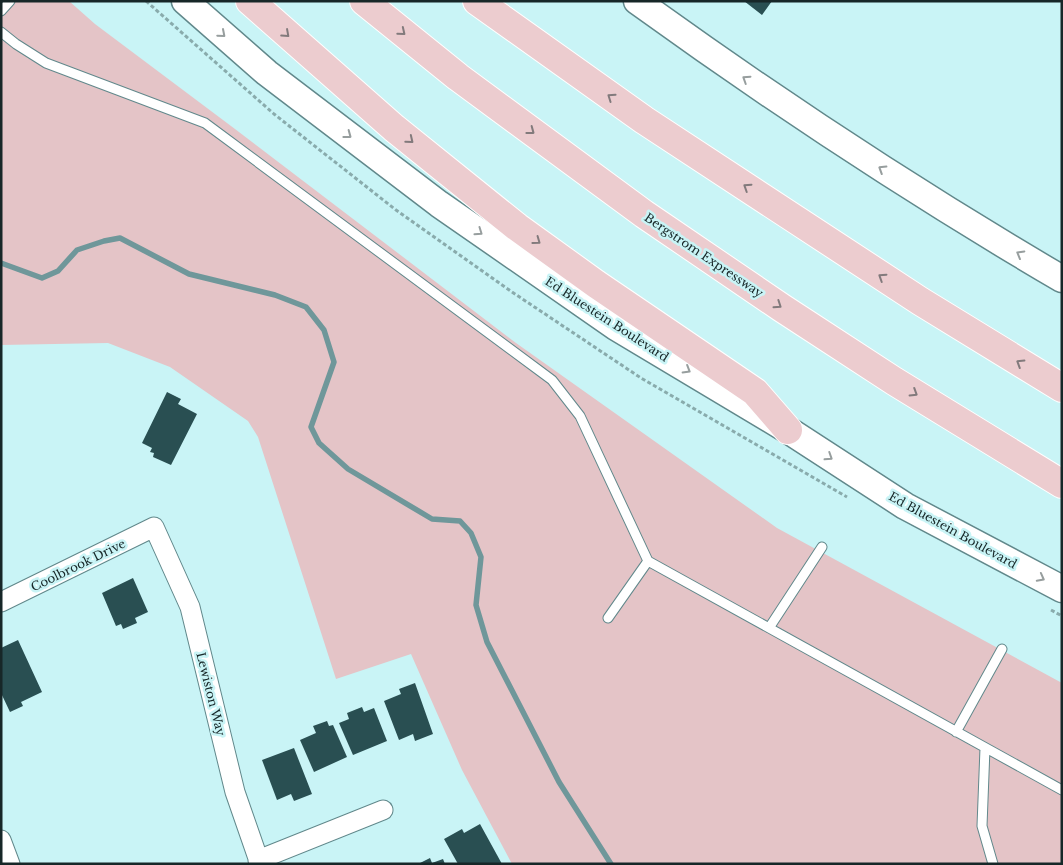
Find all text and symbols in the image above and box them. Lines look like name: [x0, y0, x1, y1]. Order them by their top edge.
one-way arrow: [396, 26, 405, 34]
one-way arrow: [216, 28, 225, 37]
one-way arrow: [281, 28, 290, 37]
one-way arrow: [742, 76, 752, 85]
one-way arrow: [608, 94, 617, 103]
one-way arrow: [525, 125, 535, 134]
one-way arrow: [342, 130, 351, 138]
one-way arrow: [404, 135, 413, 144]
one-way arrow: [878, 165, 887, 175]
one-way arrow: [743, 184, 752, 194]
street label: Bergstrom Expressway: [642, 210, 767, 301]
one-way arrow: [473, 226, 482, 236]
one-way arrow: [531, 235, 541, 244]
one-way arrow: [1016, 251, 1025, 261]
street label: Ed Bluestein Boulevard: [542, 273, 672, 365]
one-way arrow: [879, 273, 888, 283]
one-way arrow: [772, 299, 782, 308]
one-way arrow: [1017, 359, 1026, 369]
one-way arrow: [682, 364, 691, 374]
one-way arrow: [909, 387, 918, 396]
one-way arrow: [823, 451, 833, 460]
street label: Ed Bluestein Boulevard: [886, 488, 1020, 572]
street label: Coolbrook Drive: [28, 536, 128, 594]
one-way arrow: [1036, 572, 1045, 582]
street label: Lewiston Way: [193, 650, 229, 738]

